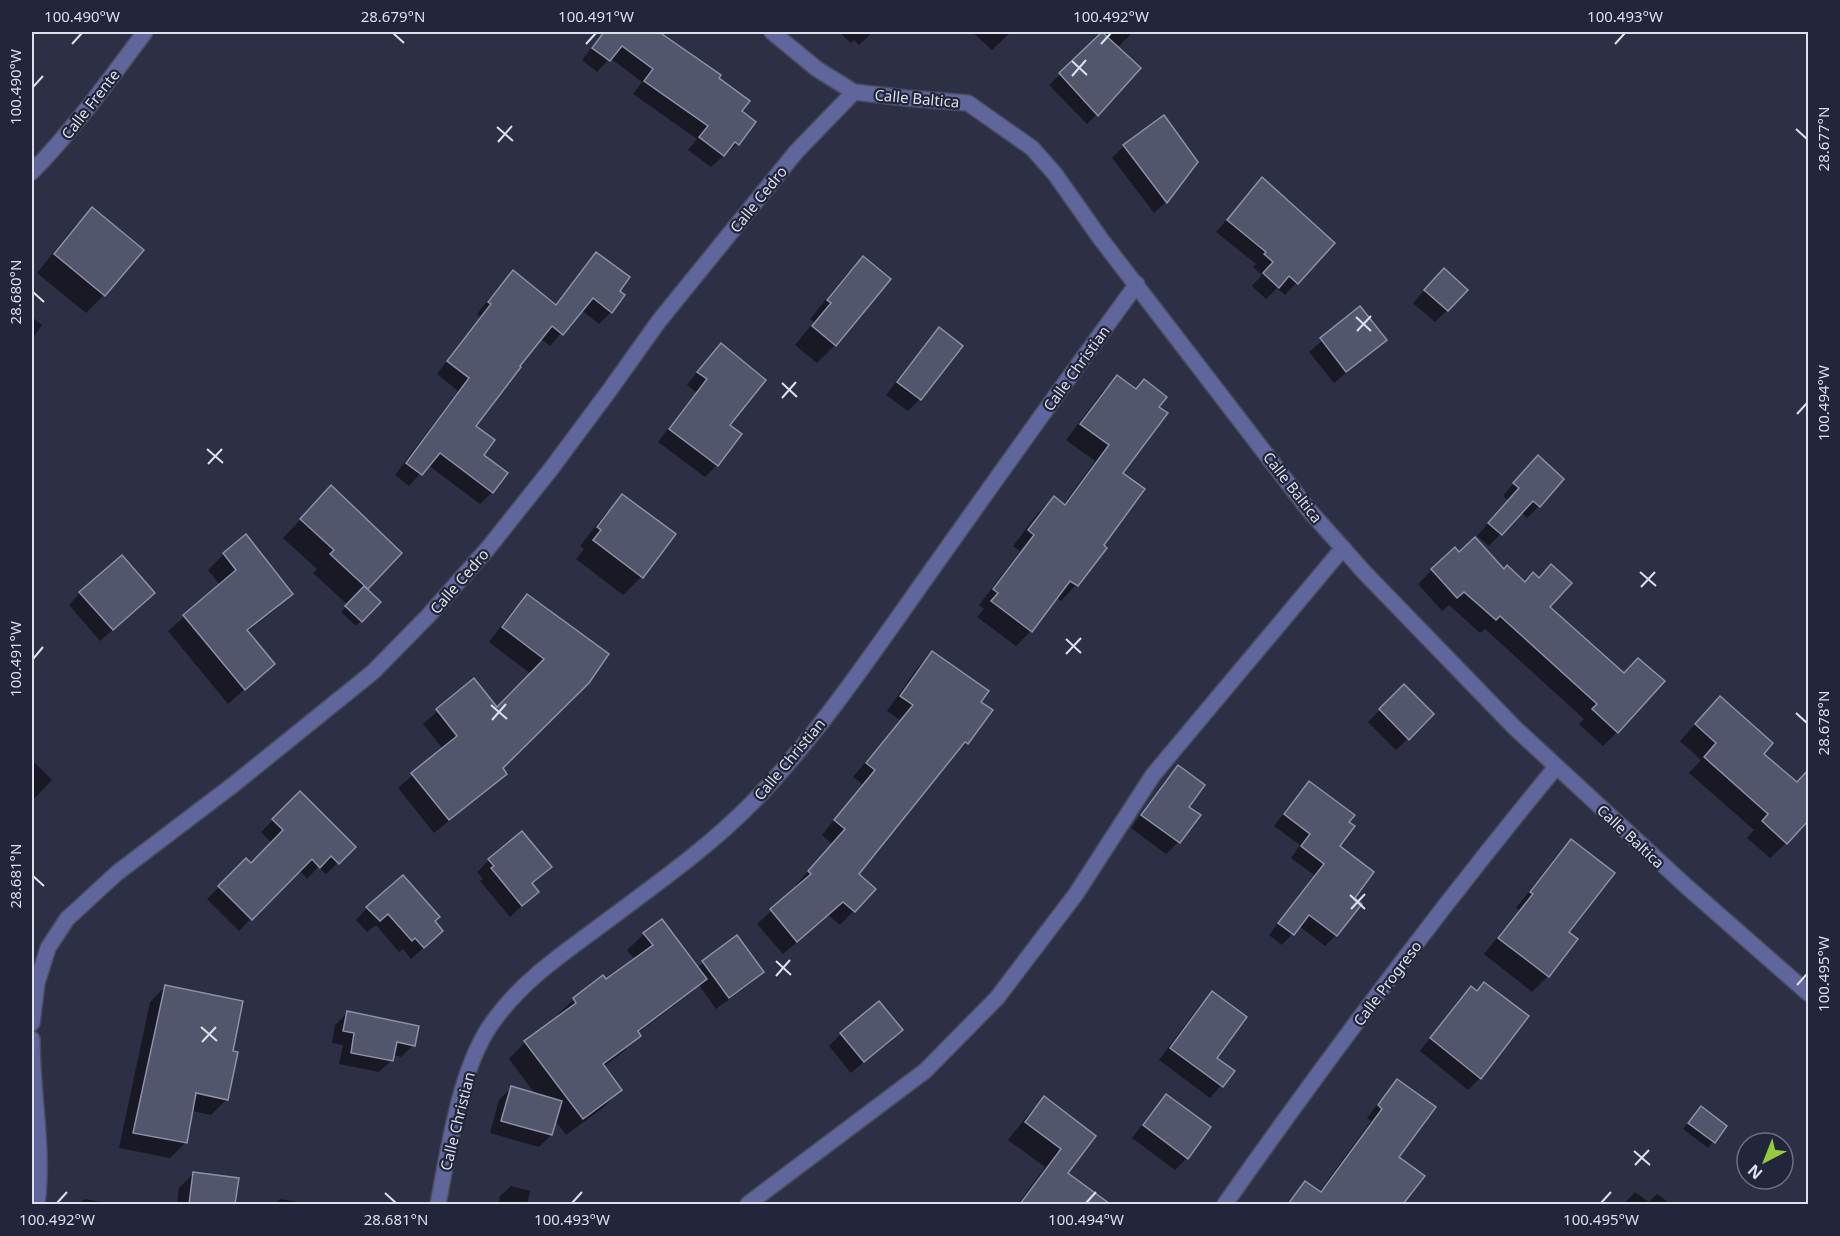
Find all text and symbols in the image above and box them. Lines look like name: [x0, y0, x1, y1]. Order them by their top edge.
text: 100.490°W: [44, 6, 120, 26]
text: 28.679°N: [361, 6, 425, 26]
text: 100.491°W: [558, 6, 634, 26]
text: 100.492°W: [1073, 6, 1149, 26]
text: 100.493°W: [1587, 6, 1663, 26]
text: 100.490°W: [5, 49, 25, 125]
street label: Calle Frente: [56, 65, 124, 143]
street label: Calle Baltica: [874, 84, 960, 112]
text: 28.677°N: [1813, 107, 1833, 171]
street label: Calle Cedro: [725, 162, 791, 236]
text: 28.680°N: [5, 260, 25, 324]
street label: Calle Christian: [1038, 321, 1114, 415]
text: 100.494°W: [1813, 365, 1833, 441]
street label: Calle Baltica: [1259, 447, 1327, 527]
street label: Calle Cedro: [425, 544, 493, 618]
text: 100.491°W: [5, 621, 25, 697]
text: 28.678°N: [1813, 691, 1833, 755]
street label: Calle Christian: [749, 714, 829, 804]
street label: Calle Baltica: [1593, 800, 1669, 872]
text: 28.681°N: [5, 844, 25, 908]
street label: Calle Progreso: [1348, 936, 1426, 1030]
text: 100.495°W: [1813, 936, 1833, 1012]
street label: Calle Christian: [435, 1070, 479, 1172]
north arrow: [1735, 1131, 1795, 1191]
text: N: [1743, 1160, 1767, 1185]
text: 100.492°W: [19, 1209, 95, 1229]
text: 28.681°N: [364, 1209, 428, 1229]
text: 100.493°W: [534, 1209, 610, 1229]
text: 100.494°W: [1048, 1209, 1124, 1229]
text: 100.495°W: [1563, 1209, 1639, 1229]

